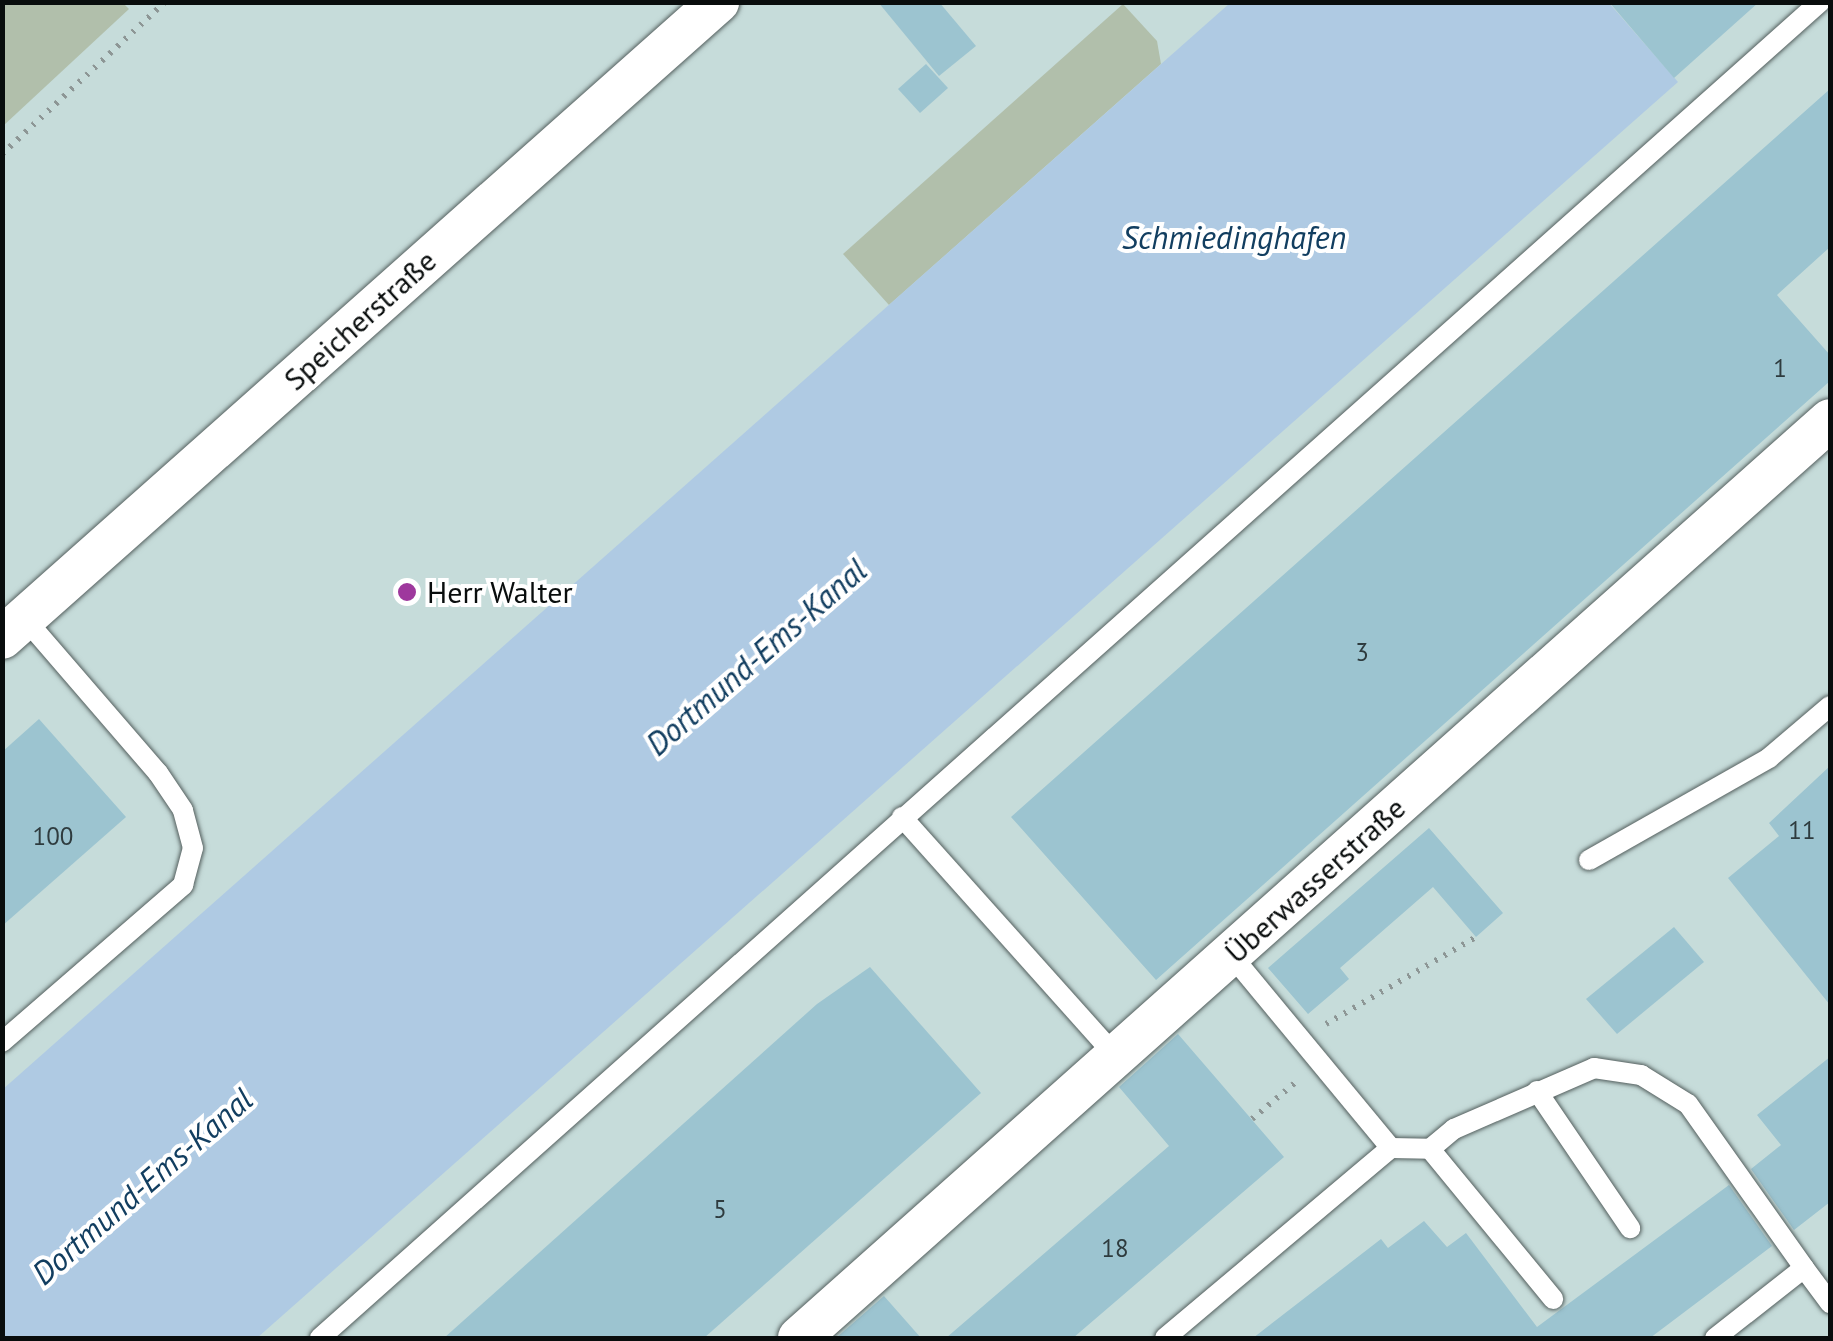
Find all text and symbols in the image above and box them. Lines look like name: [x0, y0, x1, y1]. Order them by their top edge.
water label: Schmiedinghafen: [1122, 218, 1346, 256]
street label: Speicherstraße: [277, 242, 443, 398]
house number: 1: [1773, 353, 1787, 383]
water label: Dortmund-Ems-Kanal: [638, 551, 874, 763]
place label: Herr Walter: [427, 574, 573, 610]
marker: Herr Walter: [396, 581, 418, 603]
house number: 3: [1355, 637, 1369, 667]
street label: Überwasserstraße: [1218, 790, 1412, 970]
house number: 11: [1788, 815, 1816, 845]
house number: 100: [33, 821, 73, 851]
water label: Dortmund-Ems-Kanal: [24, 1080, 260, 1292]
house number: 5: [713, 1194, 727, 1224]
house number: 18: [1101, 1233, 1129, 1263]

